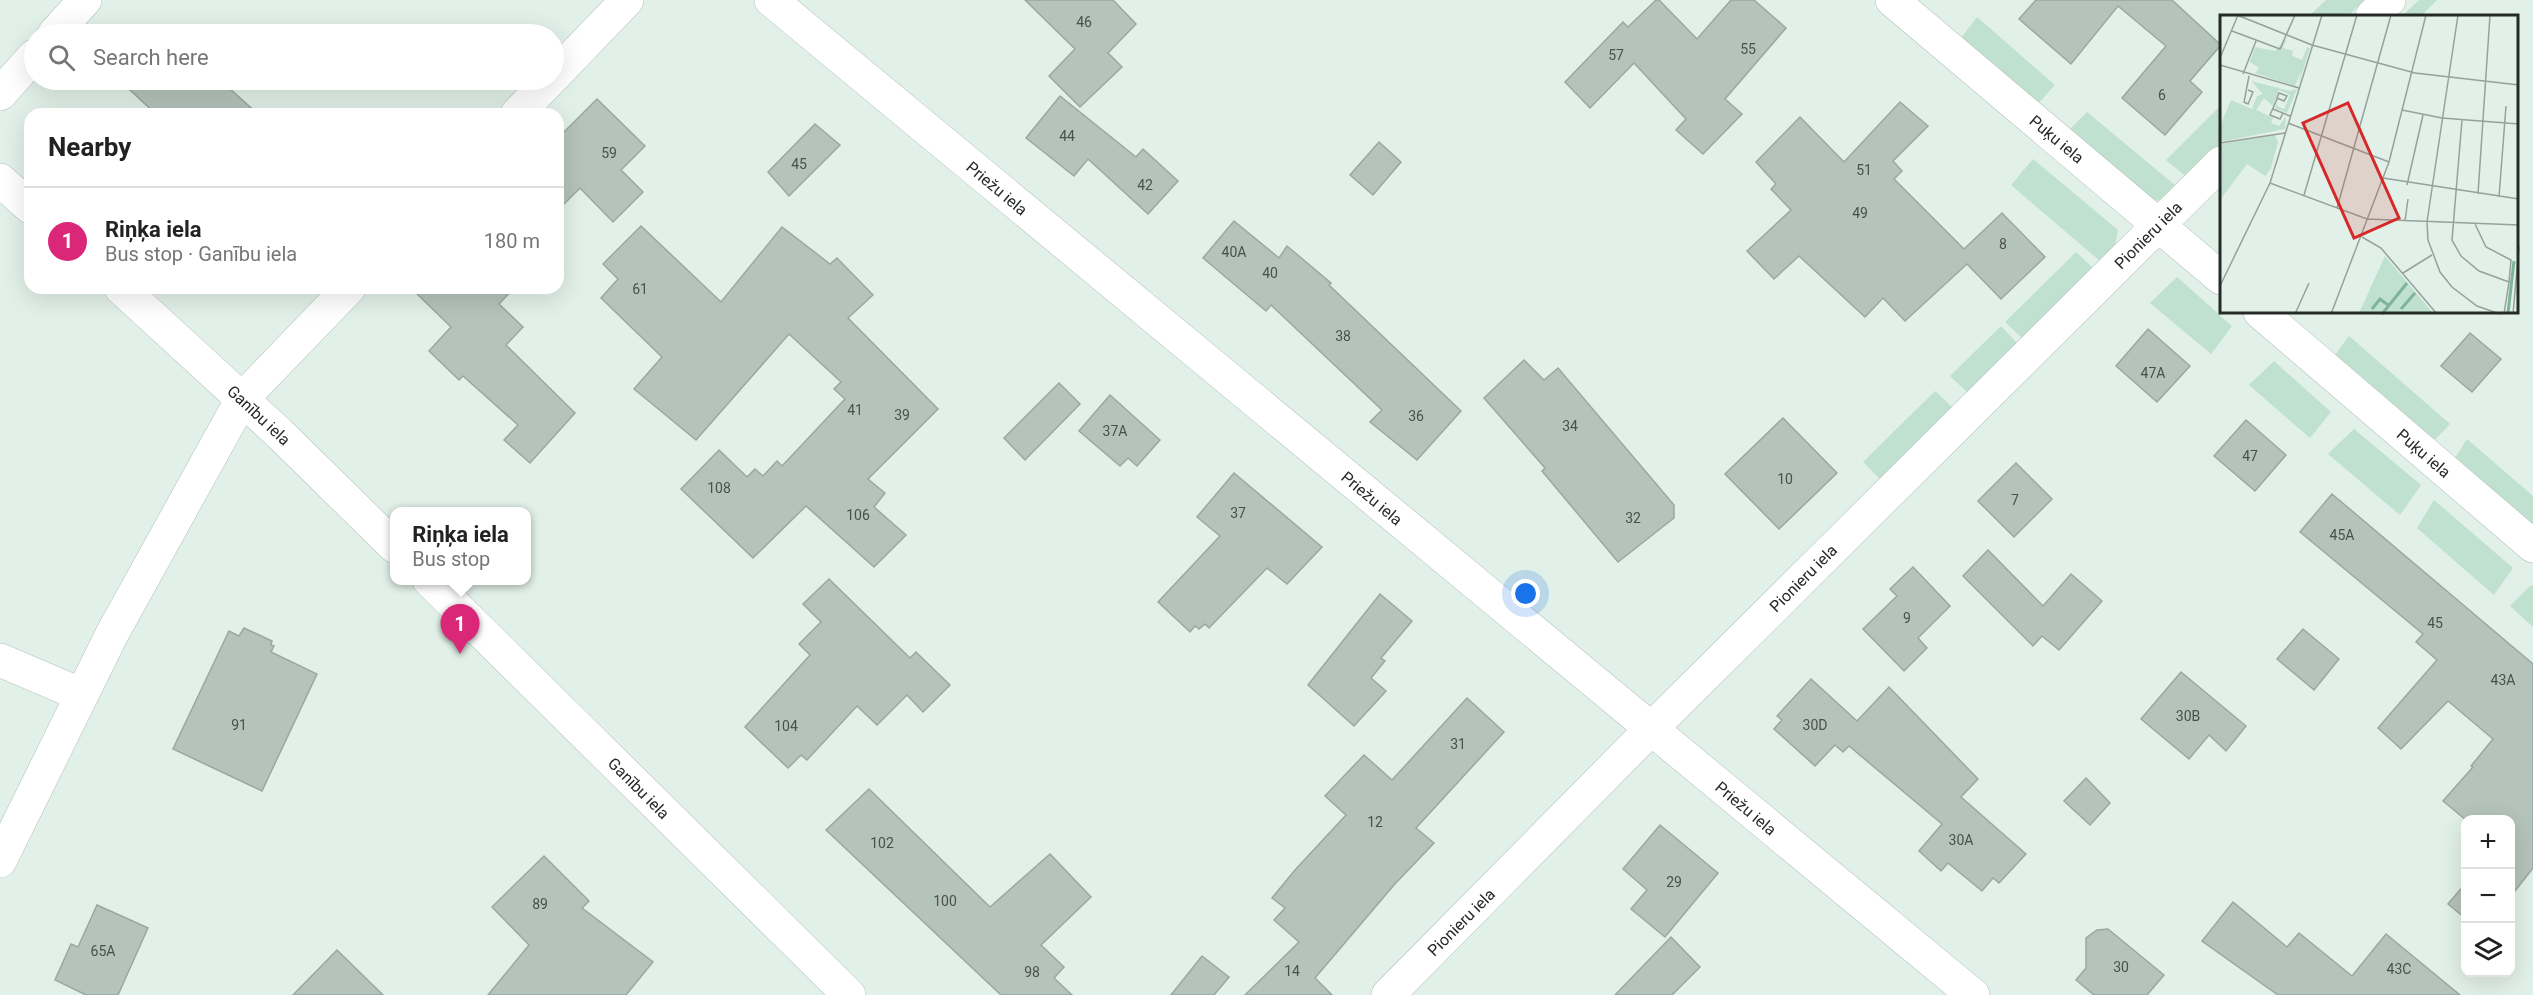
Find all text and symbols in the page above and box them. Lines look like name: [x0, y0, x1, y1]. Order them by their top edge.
house number: 46: [1076, 14, 1092, 30]
inset map: [2220, 15, 2518, 314]
search box: [24, 24, 564, 90]
icon: search: [45, 41, 78, 74]
house number: 55: [1740, 41, 1756, 57]
text: Search here: [93, 45, 209, 70]
house number: 57: [1608, 47, 1624, 63]
house number: 6: [2158, 87, 2166, 103]
street label: Puķu iela: [2026, 111, 2088, 167]
house number: 44: [1059, 128, 1075, 144]
text: Nearby: [48, 132, 131, 162]
house number: 59: [601, 145, 617, 161]
house number: 45: [791, 156, 807, 172]
street label: Priežu iela: [962, 157, 1031, 219]
house number: 51: [1856, 162, 1872, 178]
house number: 42: [1137, 177, 1153, 193]
street label: Pionieru iela: [2111, 198, 2186, 273]
house number: 49: [1852, 205, 1868, 221]
text: Riņķa iela: [105, 217, 202, 242]
text: 1: [62, 229, 73, 253]
text: 180 m: [484, 229, 540, 253]
house number: 8: [1999, 236, 2007, 252]
text: Bus stop · Ganību iela: [105, 242, 297, 266]
house number: 40A: [1222, 244, 1246, 260]
house number: 40: [1262, 265, 1278, 281]
house number: 61: [632, 281, 648, 297]
house number: 38: [1335, 328, 1351, 344]
house number: 47A: [2141, 365, 2165, 381]
street label: Ganību iela: [223, 381, 294, 449]
house number: 41: [847, 402, 863, 418]
house number: 39: [894, 407, 910, 423]
house number: 36: [1408, 408, 1424, 424]
house number: 34: [1562, 418, 1578, 434]
house number: 37A: [1103, 423, 1127, 439]
street label: Puķu iela: [2393, 425, 2454, 482]
house number: 47: [2242, 448, 2258, 464]
street label: Priežu iela: [1337, 467, 1406, 529]
house number: 10: [1777, 471, 1793, 487]
house number: 108: [707, 480, 731, 496]
house number: 7: [2011, 492, 2019, 508]
house number: 37: [1230, 505, 1246, 521]
popup: [390, 507, 531, 585]
house number: 106: [846, 507, 870, 523]
house number: 32: [1625, 510, 1641, 526]
text: Riņķa iela: [412, 522, 509, 547]
house number: 45A: [2330, 527, 2354, 543]
street label: Pionieru iela: [1766, 541, 1841, 616]
text: Bus stop: [412, 547, 490, 571]
your location: [1511, 579, 1540, 608]
pin: 1: [440, 604, 480, 654]
house number: 9: [1903, 610, 1911, 626]
house number: 45: [2427, 615, 2443, 631]
house number: 43A: [2491, 672, 2515, 688]
house number: 30B: [2176, 708, 2200, 724]
house number: 91: [231, 717, 247, 733]
house number: 30D: [1803, 717, 1827, 733]
house number: 104: [774, 718, 798, 734]
house number: 31: [1450, 736, 1466, 752]
street label: Ganību iela: [604, 754, 673, 823]
street label: Priežu iela: [1711, 777, 1780, 839]
house number: 12: [1367, 814, 1383, 830]
map controls: [2461, 815, 2515, 977]
button: +: [2461, 815, 2515, 869]
house number: 30A: [1949, 832, 1973, 848]
house number: 102: [870, 835, 894, 851]
button: −: [2461, 869, 2515, 923]
house number: 29: [1666, 874, 1682, 890]
street label: Pionieru iela: [1424, 885, 1499, 960]
house number: 100: [933, 893, 957, 909]
house number: 89: [532, 896, 548, 912]
button: layers: [2461, 923, 2515, 977]
house number: 65A: [91, 943, 115, 959]
house number: 30: [2113, 959, 2129, 975]
house number: 43C: [2387, 961, 2411, 977]
house number: 14: [1284, 963, 1300, 979]
house number: 98: [1024, 964, 1040, 980]

